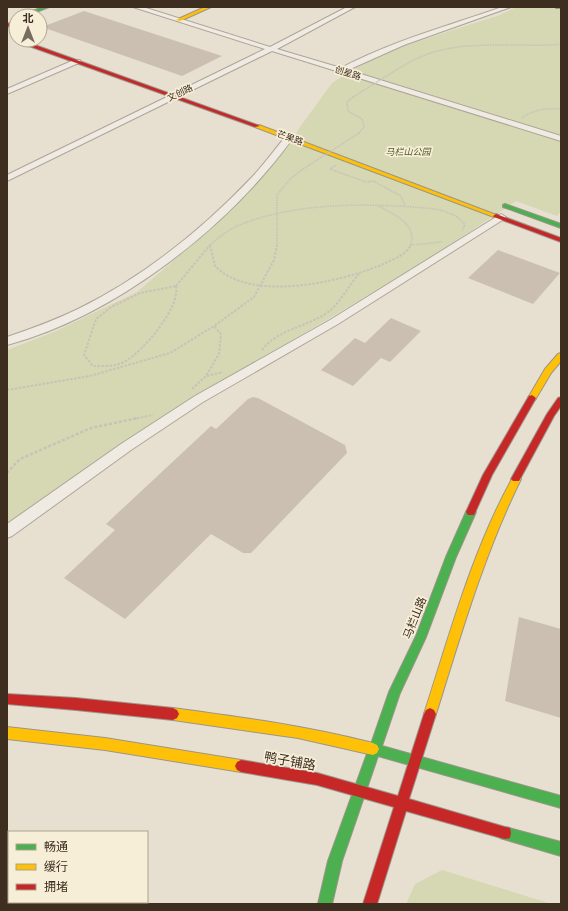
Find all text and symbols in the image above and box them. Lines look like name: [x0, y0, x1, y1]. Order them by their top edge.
north arrow: [8, 8, 48, 48]
text: 北: [23, 12, 34, 25]
street label: 创星路: [334, 63, 363, 82]
street label: 文创路: [165, 82, 194, 103]
street label: 芒果路: [276, 129, 304, 147]
park label: 马栏山公园: [385, 147, 432, 157]
street label: 马栏山路: [401, 595, 429, 641]
street label: 鸭子铺路: [263, 749, 317, 773]
legend: [8, 831, 148, 903]
text: 畅通: [44, 840, 68, 854]
text: 缓行: [44, 860, 68, 874]
text: 拥堵: [44, 880, 68, 894]

